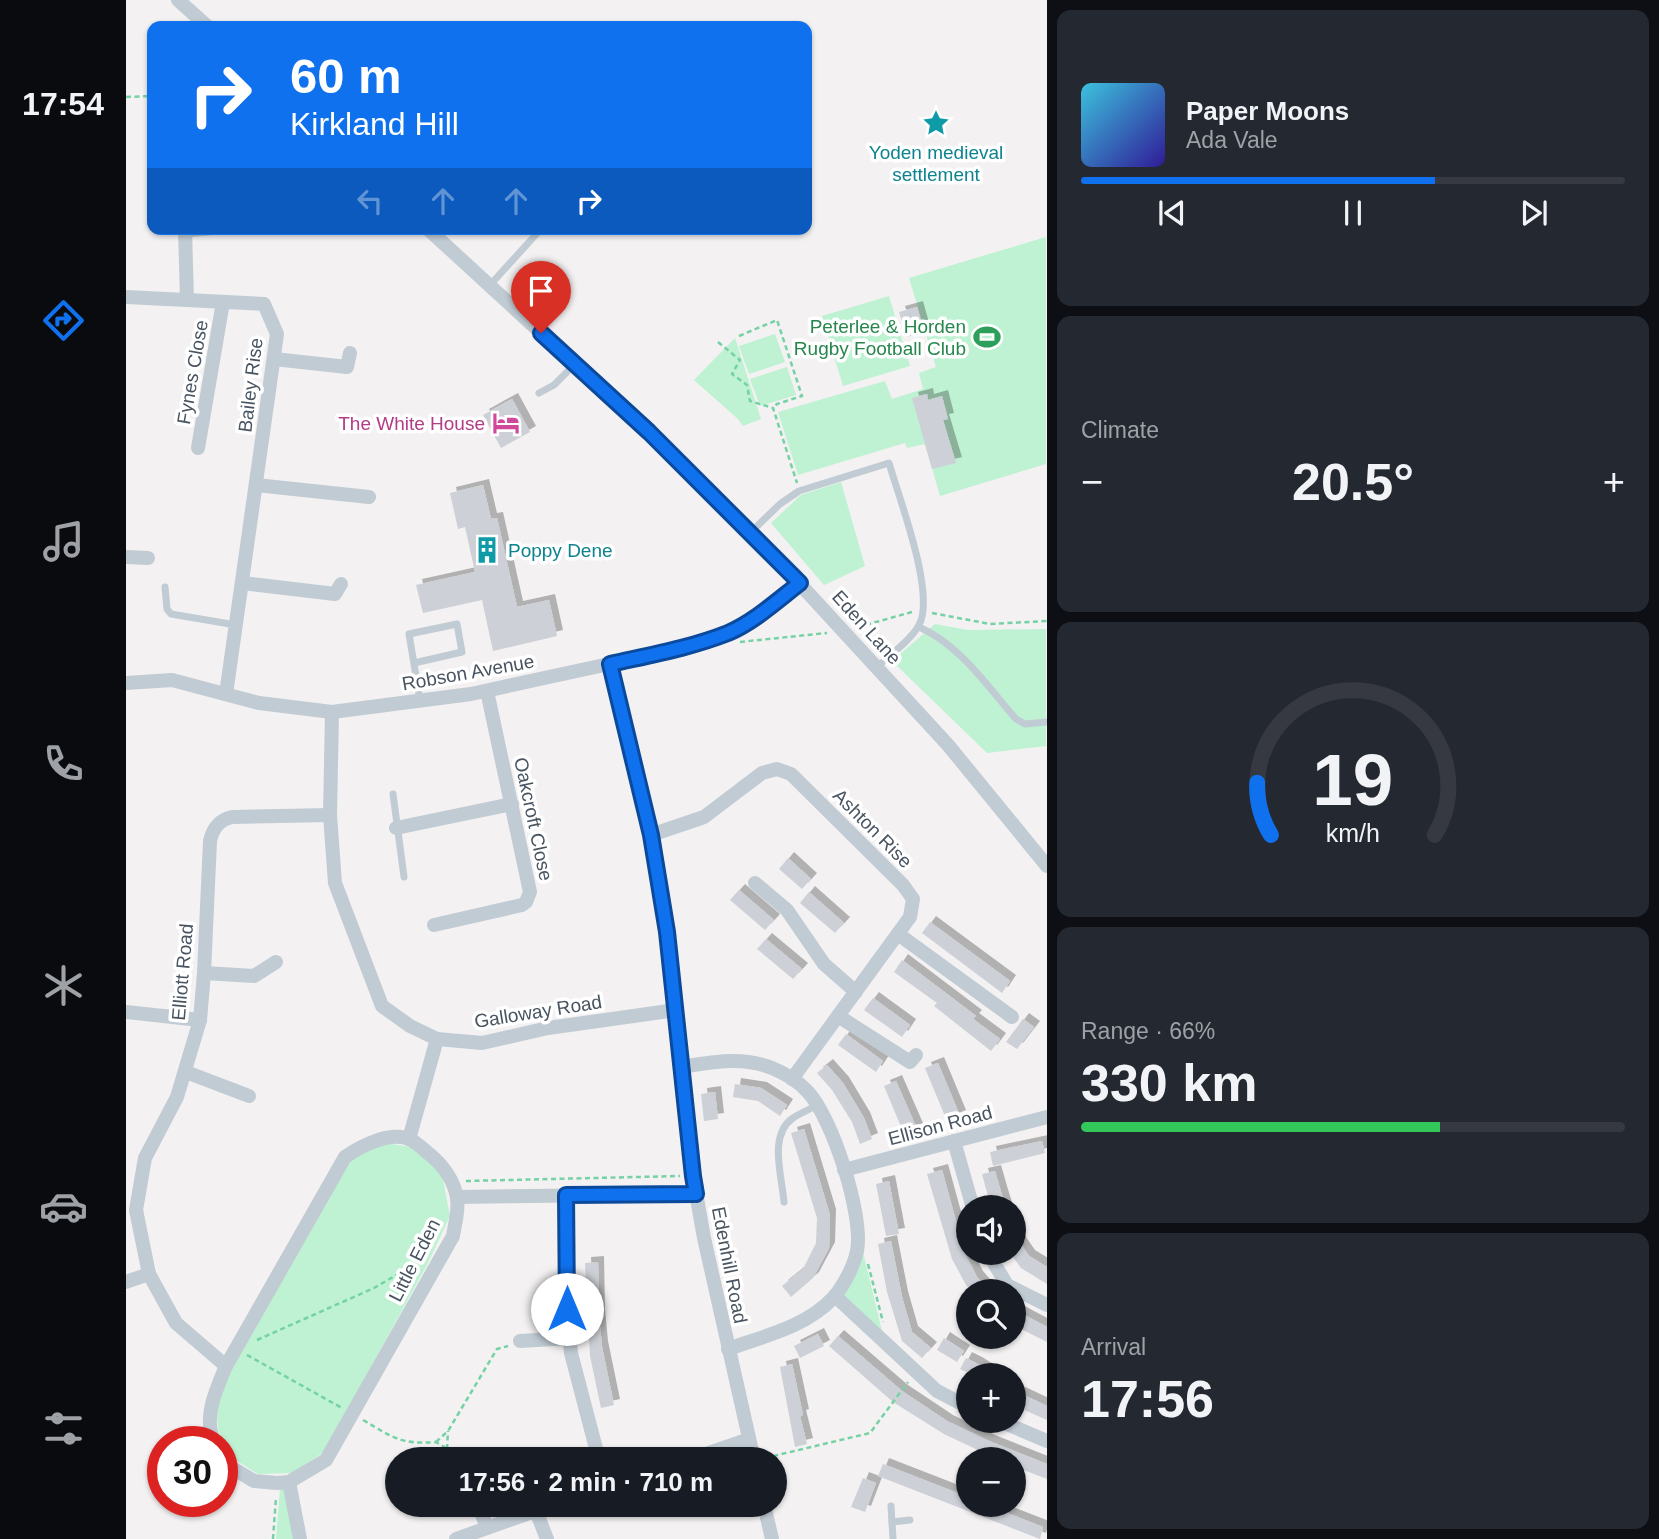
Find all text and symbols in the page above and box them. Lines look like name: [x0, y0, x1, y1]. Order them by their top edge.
icon: right: [175, 49, 266, 140]
text: 60 m: [290, 49, 402, 103]
text: 17:54: [22, 86, 104, 122]
text: Paper Moons: [1186, 96, 1349, 126]
text: Kirkland Hill: [290, 106, 459, 142]
place icon: Yoden medieval settlement: [921, 108, 951, 138]
text: Ada Vale: [1186, 127, 1278, 153]
place label: Yoden medieval settlement: [869, 142, 1003, 185]
icon: left: [351, 182, 389, 220]
icon: ahead: [424, 182, 462, 220]
icon: ahead: [497, 182, 535, 220]
icon: right: [570, 182, 608, 220]
icon: previous: [1153, 194, 1191, 232]
icon: pause: [1334, 194, 1372, 232]
icon: next: [1515, 194, 1553, 232]
pin: [511, 261, 571, 333]
icon: arrive: [522, 272, 560, 310]
icon: directions: [39, 296, 88, 345]
place label: Peterlee & Horden Rugby Football Club: [794, 316, 966, 359]
street label: Fynes Close: [173, 318, 212, 426]
sports icon: Peterlee & Horden Rugby Football Club: [972, 322, 1002, 352]
street label: Bailey Rise: [234, 337, 267, 434]
hotel icon: The White House: [491, 408, 521, 438]
place label: The White House: [338, 413, 485, 434]
text: Climate: [1081, 417, 1159, 443]
text: 20.5°: [1292, 453, 1414, 511]
text: −: [1081, 461, 1103, 503]
text: +: [1603, 461, 1625, 503]
icon: music: [39, 517, 88, 566]
building icon: Poppy Dene: [472, 535, 502, 565]
place label: Poppy Dene: [508, 540, 613, 561]
street label: Eden Lane: [828, 586, 905, 669]
street label: Robson Avenue: [400, 651, 536, 694]
icon: phone: [39, 739, 88, 788]
text: 19: [1313, 740, 1393, 821]
street label: Oakcroft Close: [510, 755, 557, 883]
street label: Ashton Rise: [829, 785, 916, 872]
text: km/h: [1326, 819, 1380, 847]
street label: Elliott Road: [168, 923, 197, 1021]
icon: climate: [39, 961, 88, 1010]
street label: Galloway Road: [473, 991, 603, 1032]
text: Range · 66%: [1081, 1018, 1215, 1044]
text: 330 km: [1081, 1054, 1257, 1112]
street label: Ellison Road: [886, 1102, 994, 1149]
icon: car: [39, 1182, 88, 1231]
map controls: [956, 1195, 1026, 1517]
button: sound: [956, 1195, 1026, 1265]
street label: Edenhill Road: [708, 1205, 751, 1325]
street label: Little Eden: [385, 1215, 444, 1305]
position arrow: [530, 1272, 604, 1346]
button: search: [956, 1279, 1026, 1349]
text: Arrival: [1081, 1334, 1146, 1360]
button: +: [956, 1363, 1026, 1433]
text: 17:56: [1081, 1370, 1214, 1428]
icon: filters: [39, 1404, 88, 1453]
speed limit sign: 30: [147, 1426, 238, 1517]
button: −: [956, 1447, 1026, 1517]
text: 17:56 · 2 min · 710 m: [459, 1467, 713, 1497]

